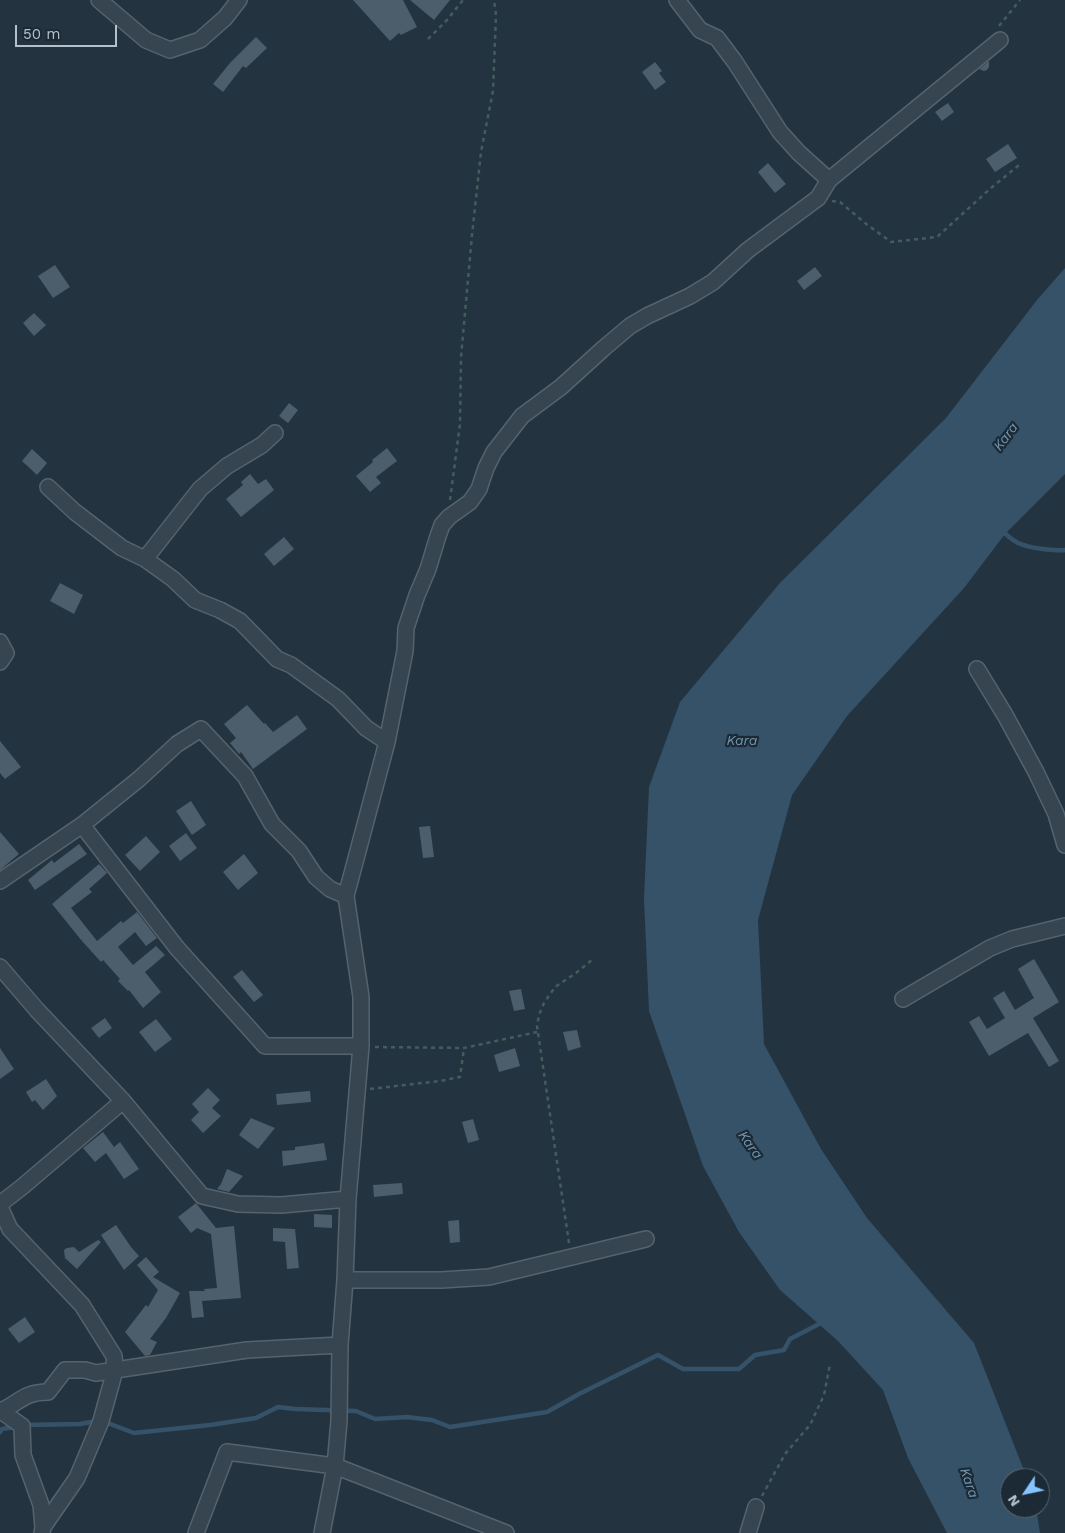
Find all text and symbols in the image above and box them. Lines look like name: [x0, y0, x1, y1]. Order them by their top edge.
scale bar: [18, 15, 120, 47]
text: 50 m: [23, 25, 60, 43]
water label: Kara: [990, 420, 1022, 454]
water label: Kara: [727, 733, 757, 749]
water label: Kara: [734, 1128, 766, 1162]
water label: Kara: [956, 1466, 982, 1500]
north arrow: [1000, 1468, 1050, 1518]
text: N: [1004, 1492, 1023, 1510]

